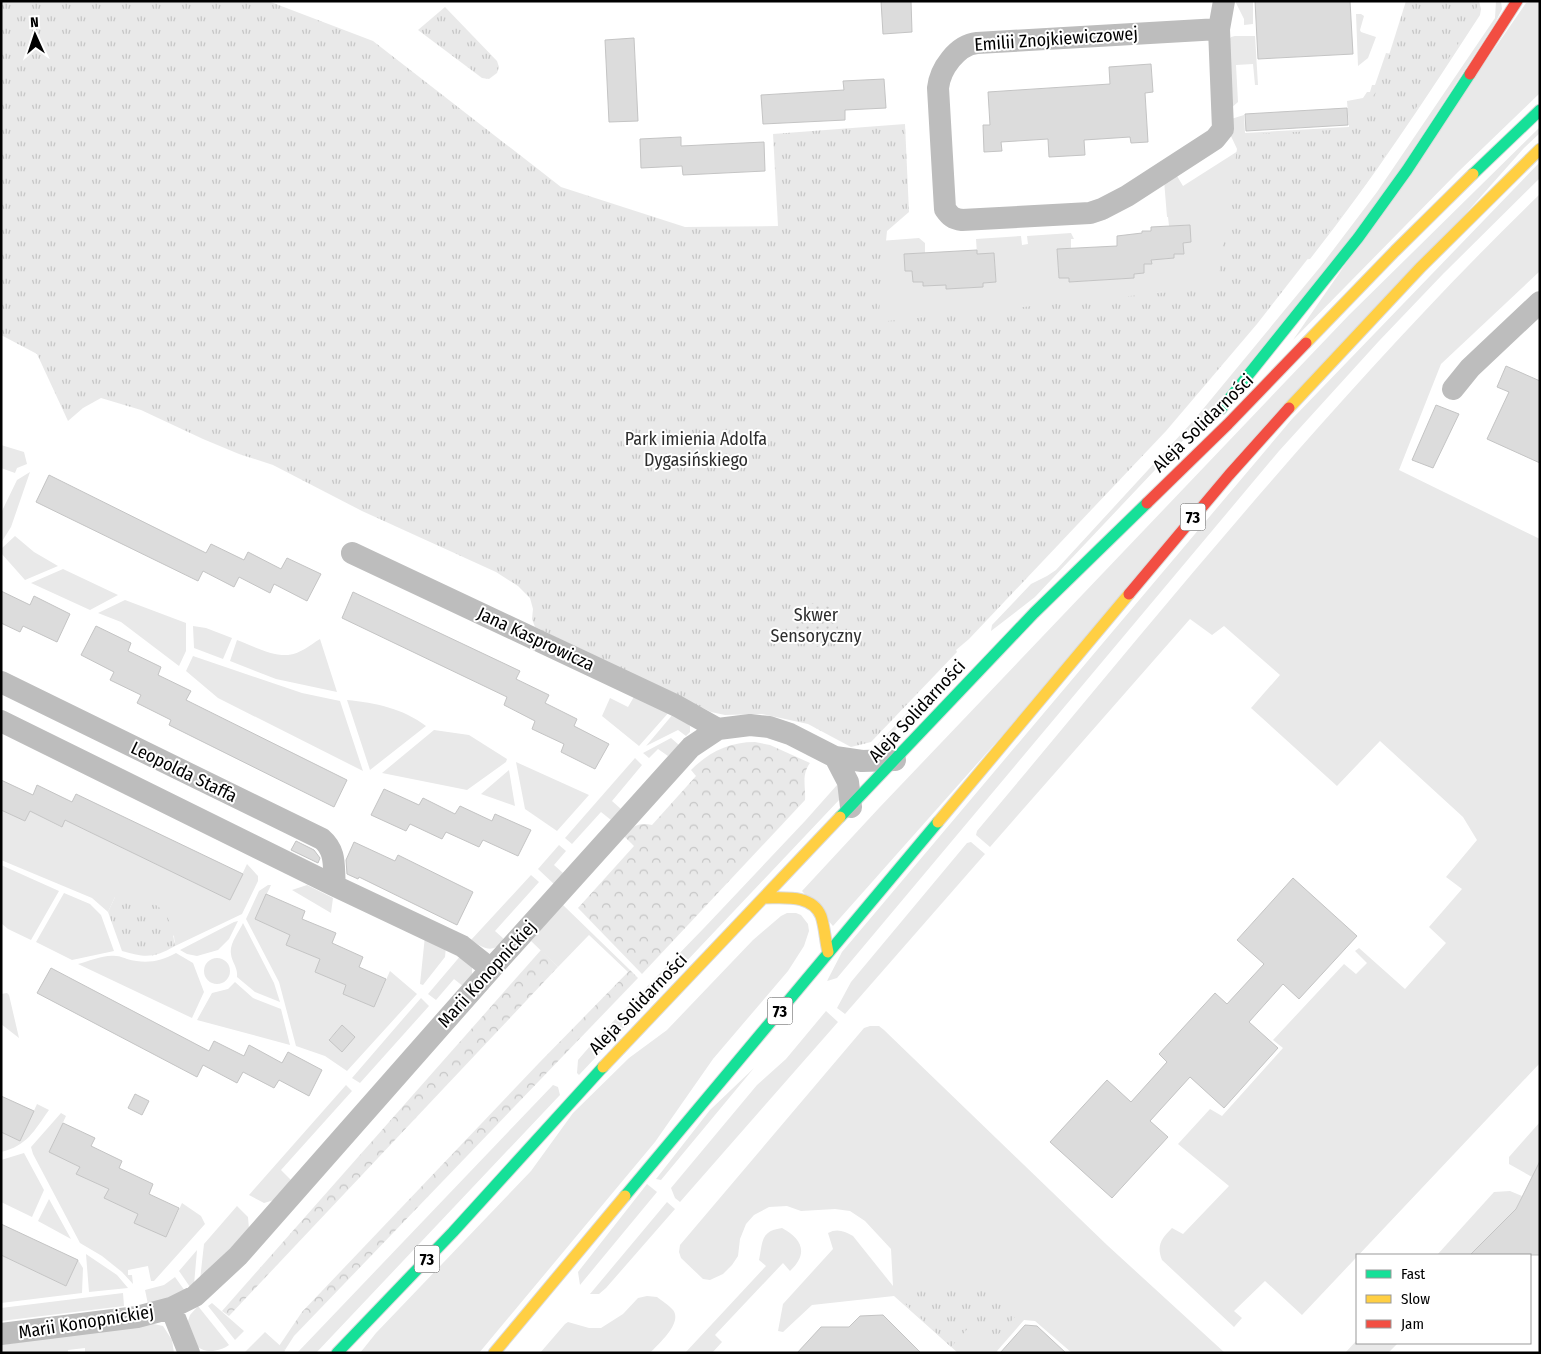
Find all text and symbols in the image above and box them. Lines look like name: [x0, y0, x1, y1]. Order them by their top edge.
north arrow: [10, 10, 60, 60]
text: N: [30, 14, 39, 31]
street label: Emilii Znojkiewiczowej: [973, 22, 1139, 56]
street label: Aleja Solidarności: [1148, 369, 1258, 477]
park label: Park imienia Adolfa Dygasińskiego: [625, 428, 767, 471]
road number: 73: [1180, 504, 1206, 530]
street label: Jana Kasprowicza: [474, 602, 598, 676]
park label: Skwer Sensoryczny: [771, 604, 861, 647]
street label: Aleja Solidarności: [864, 655, 970, 767]
street label: Leopolda Staffa: [127, 737, 241, 807]
street label: Marii Konopnickiej: [433, 916, 541, 1032]
street label: Aleja Solidarności: [584, 949, 692, 1059]
road number: 73: [768, 998, 792, 1024]
road number: 73: [414, 1246, 440, 1272]
legend: [1356, 1254, 1531, 1344]
text: Fast: [1401, 1265, 1425, 1283]
text: Slow: [1401, 1290, 1430, 1308]
street label: Marii Konopnickiej: [17, 1300, 155, 1344]
text: Jam: [1401, 1315, 1424, 1333]

